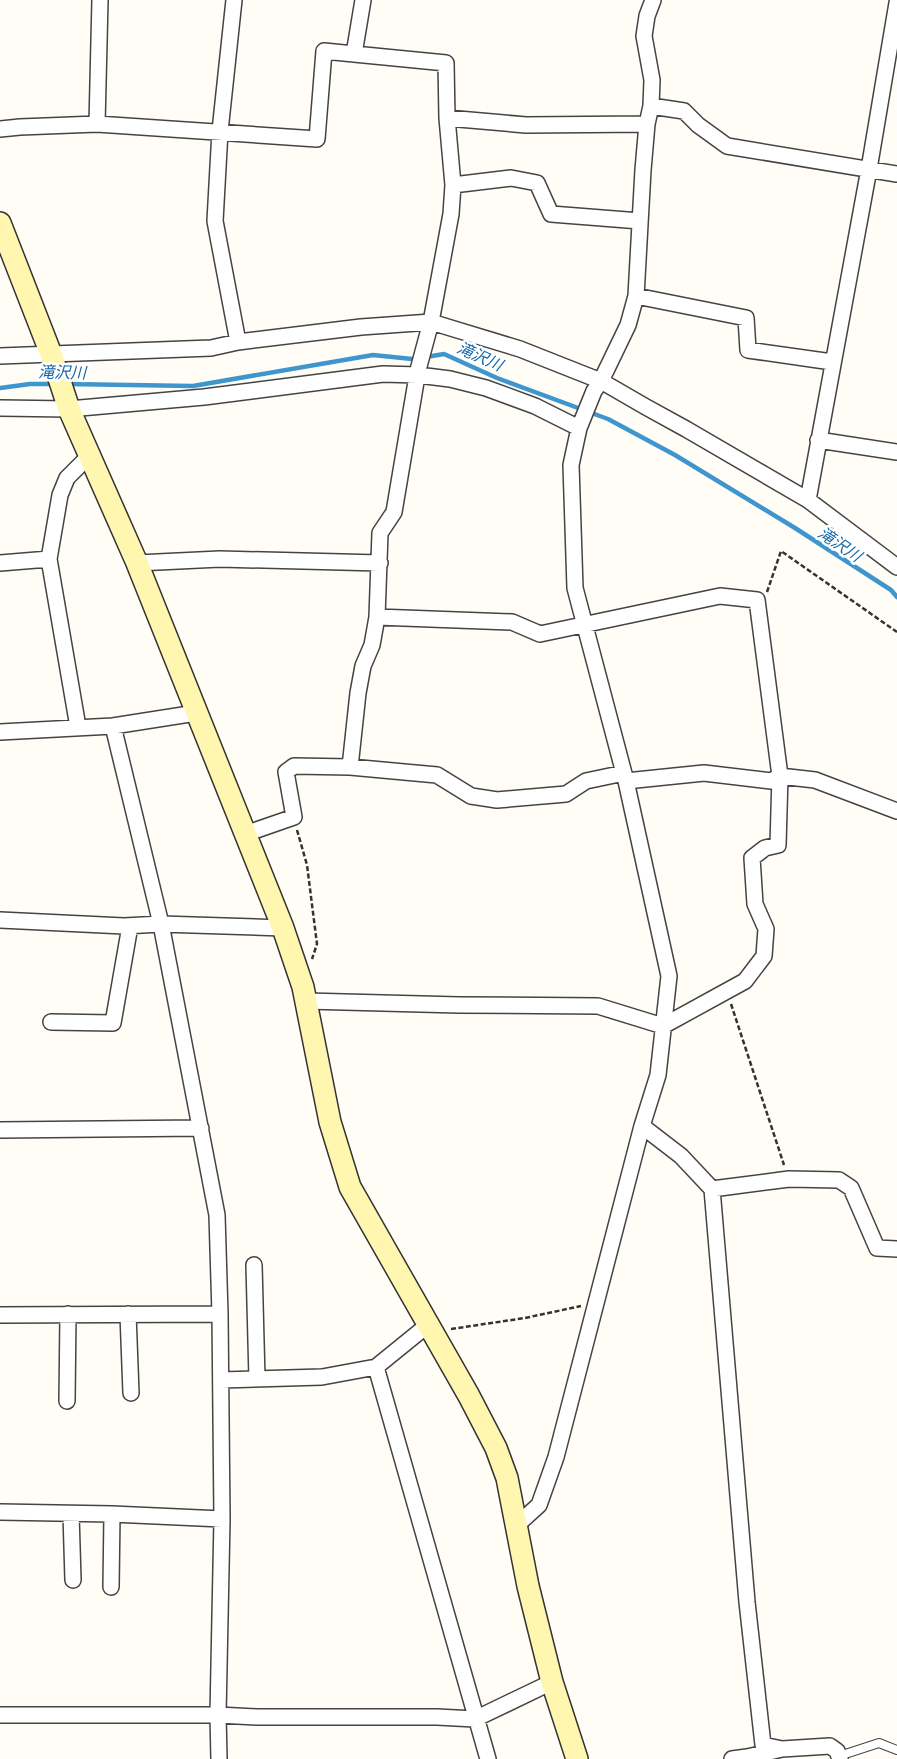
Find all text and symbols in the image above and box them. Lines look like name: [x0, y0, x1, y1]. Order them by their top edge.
water label: 滝沢川: [454, 338, 507, 376]
water label: 滝沢川: [38, 363, 88, 382]
water label: 滝沢川: [815, 523, 867, 567]

